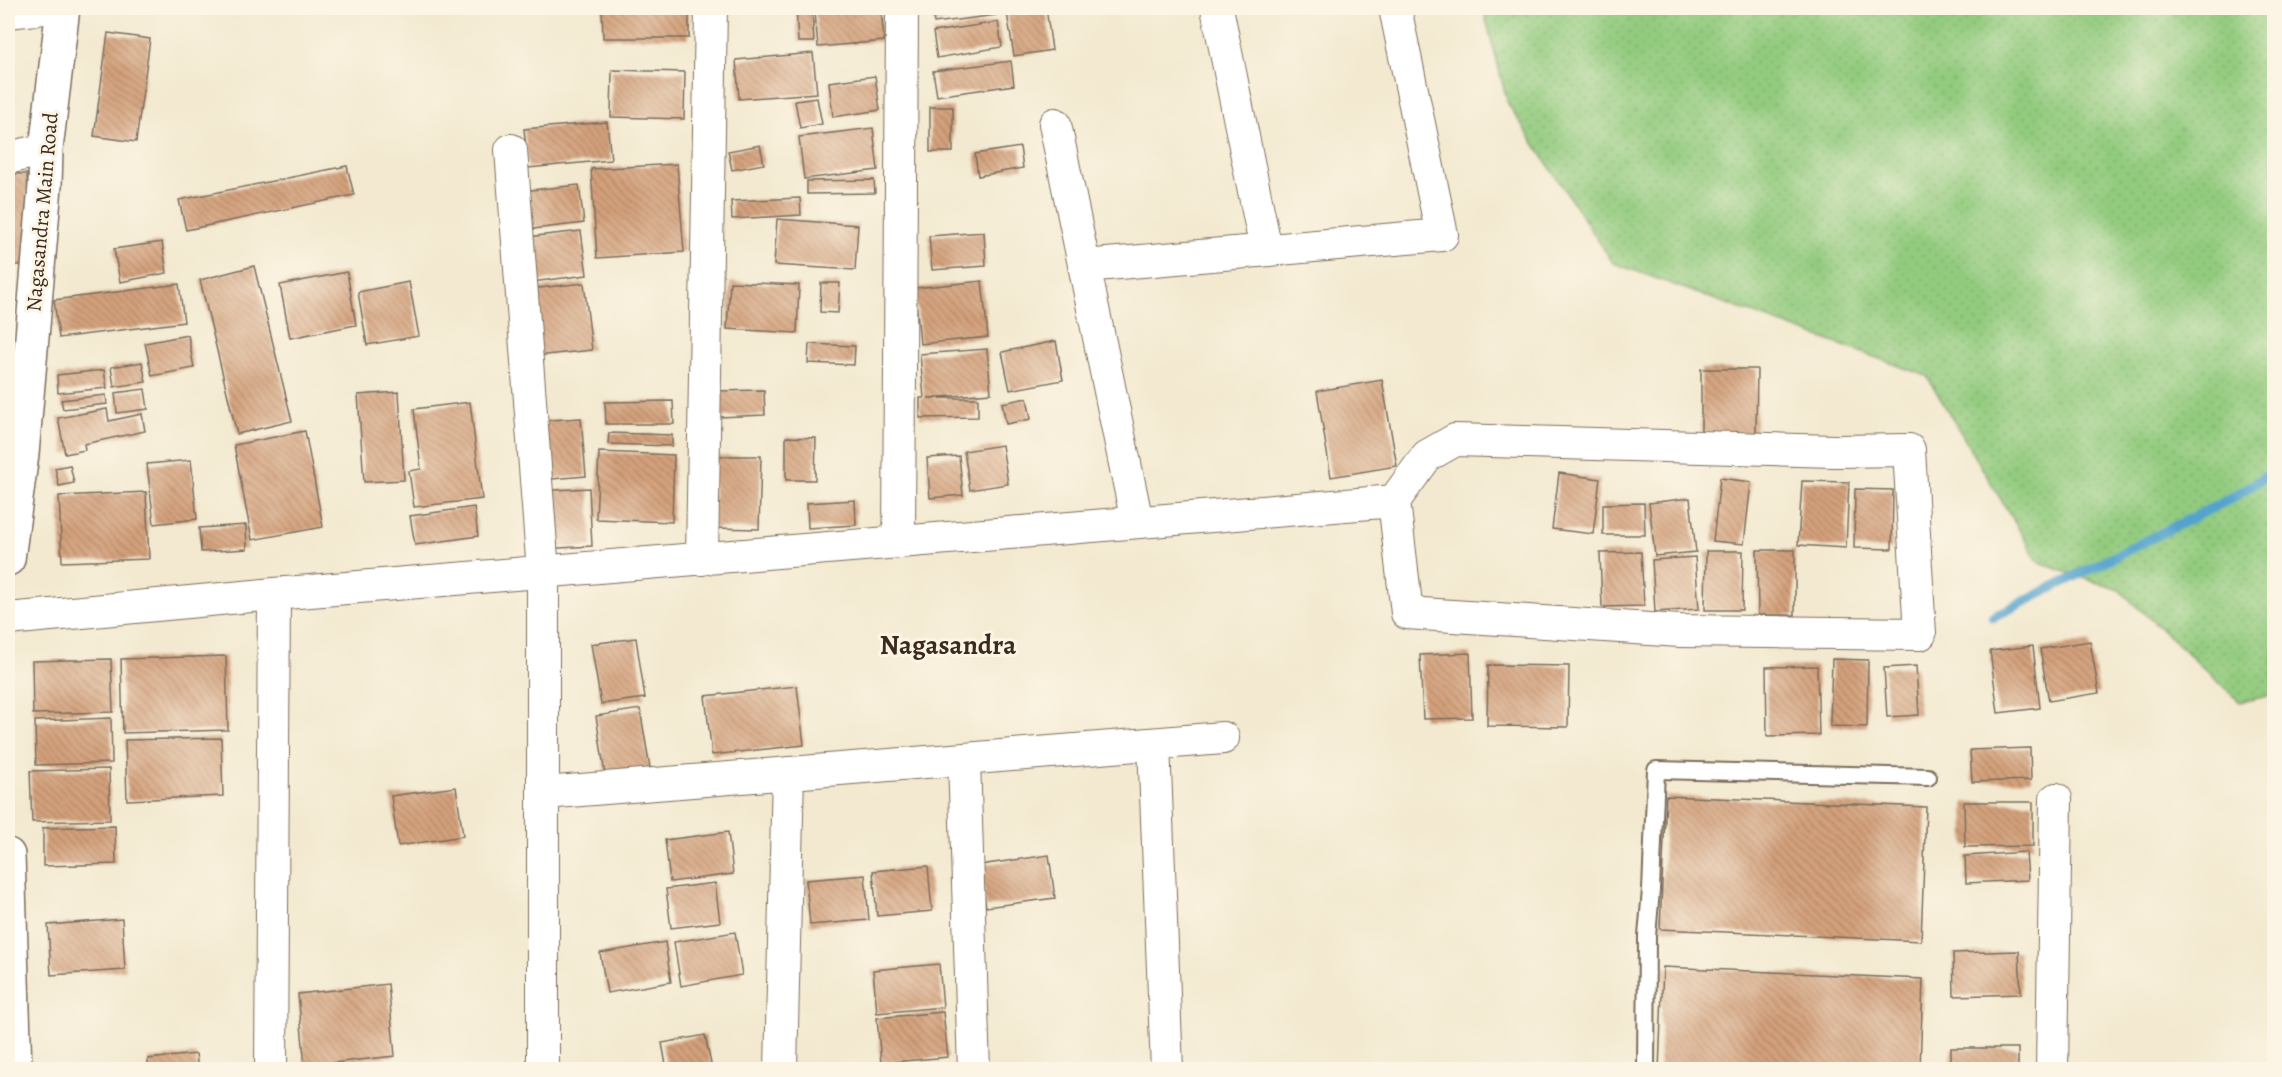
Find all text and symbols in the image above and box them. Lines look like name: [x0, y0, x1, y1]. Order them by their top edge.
street label: Nagasandra Main Road: [19, 110, 65, 313]
district label: Nagasandra: [880, 627, 1016, 663]

